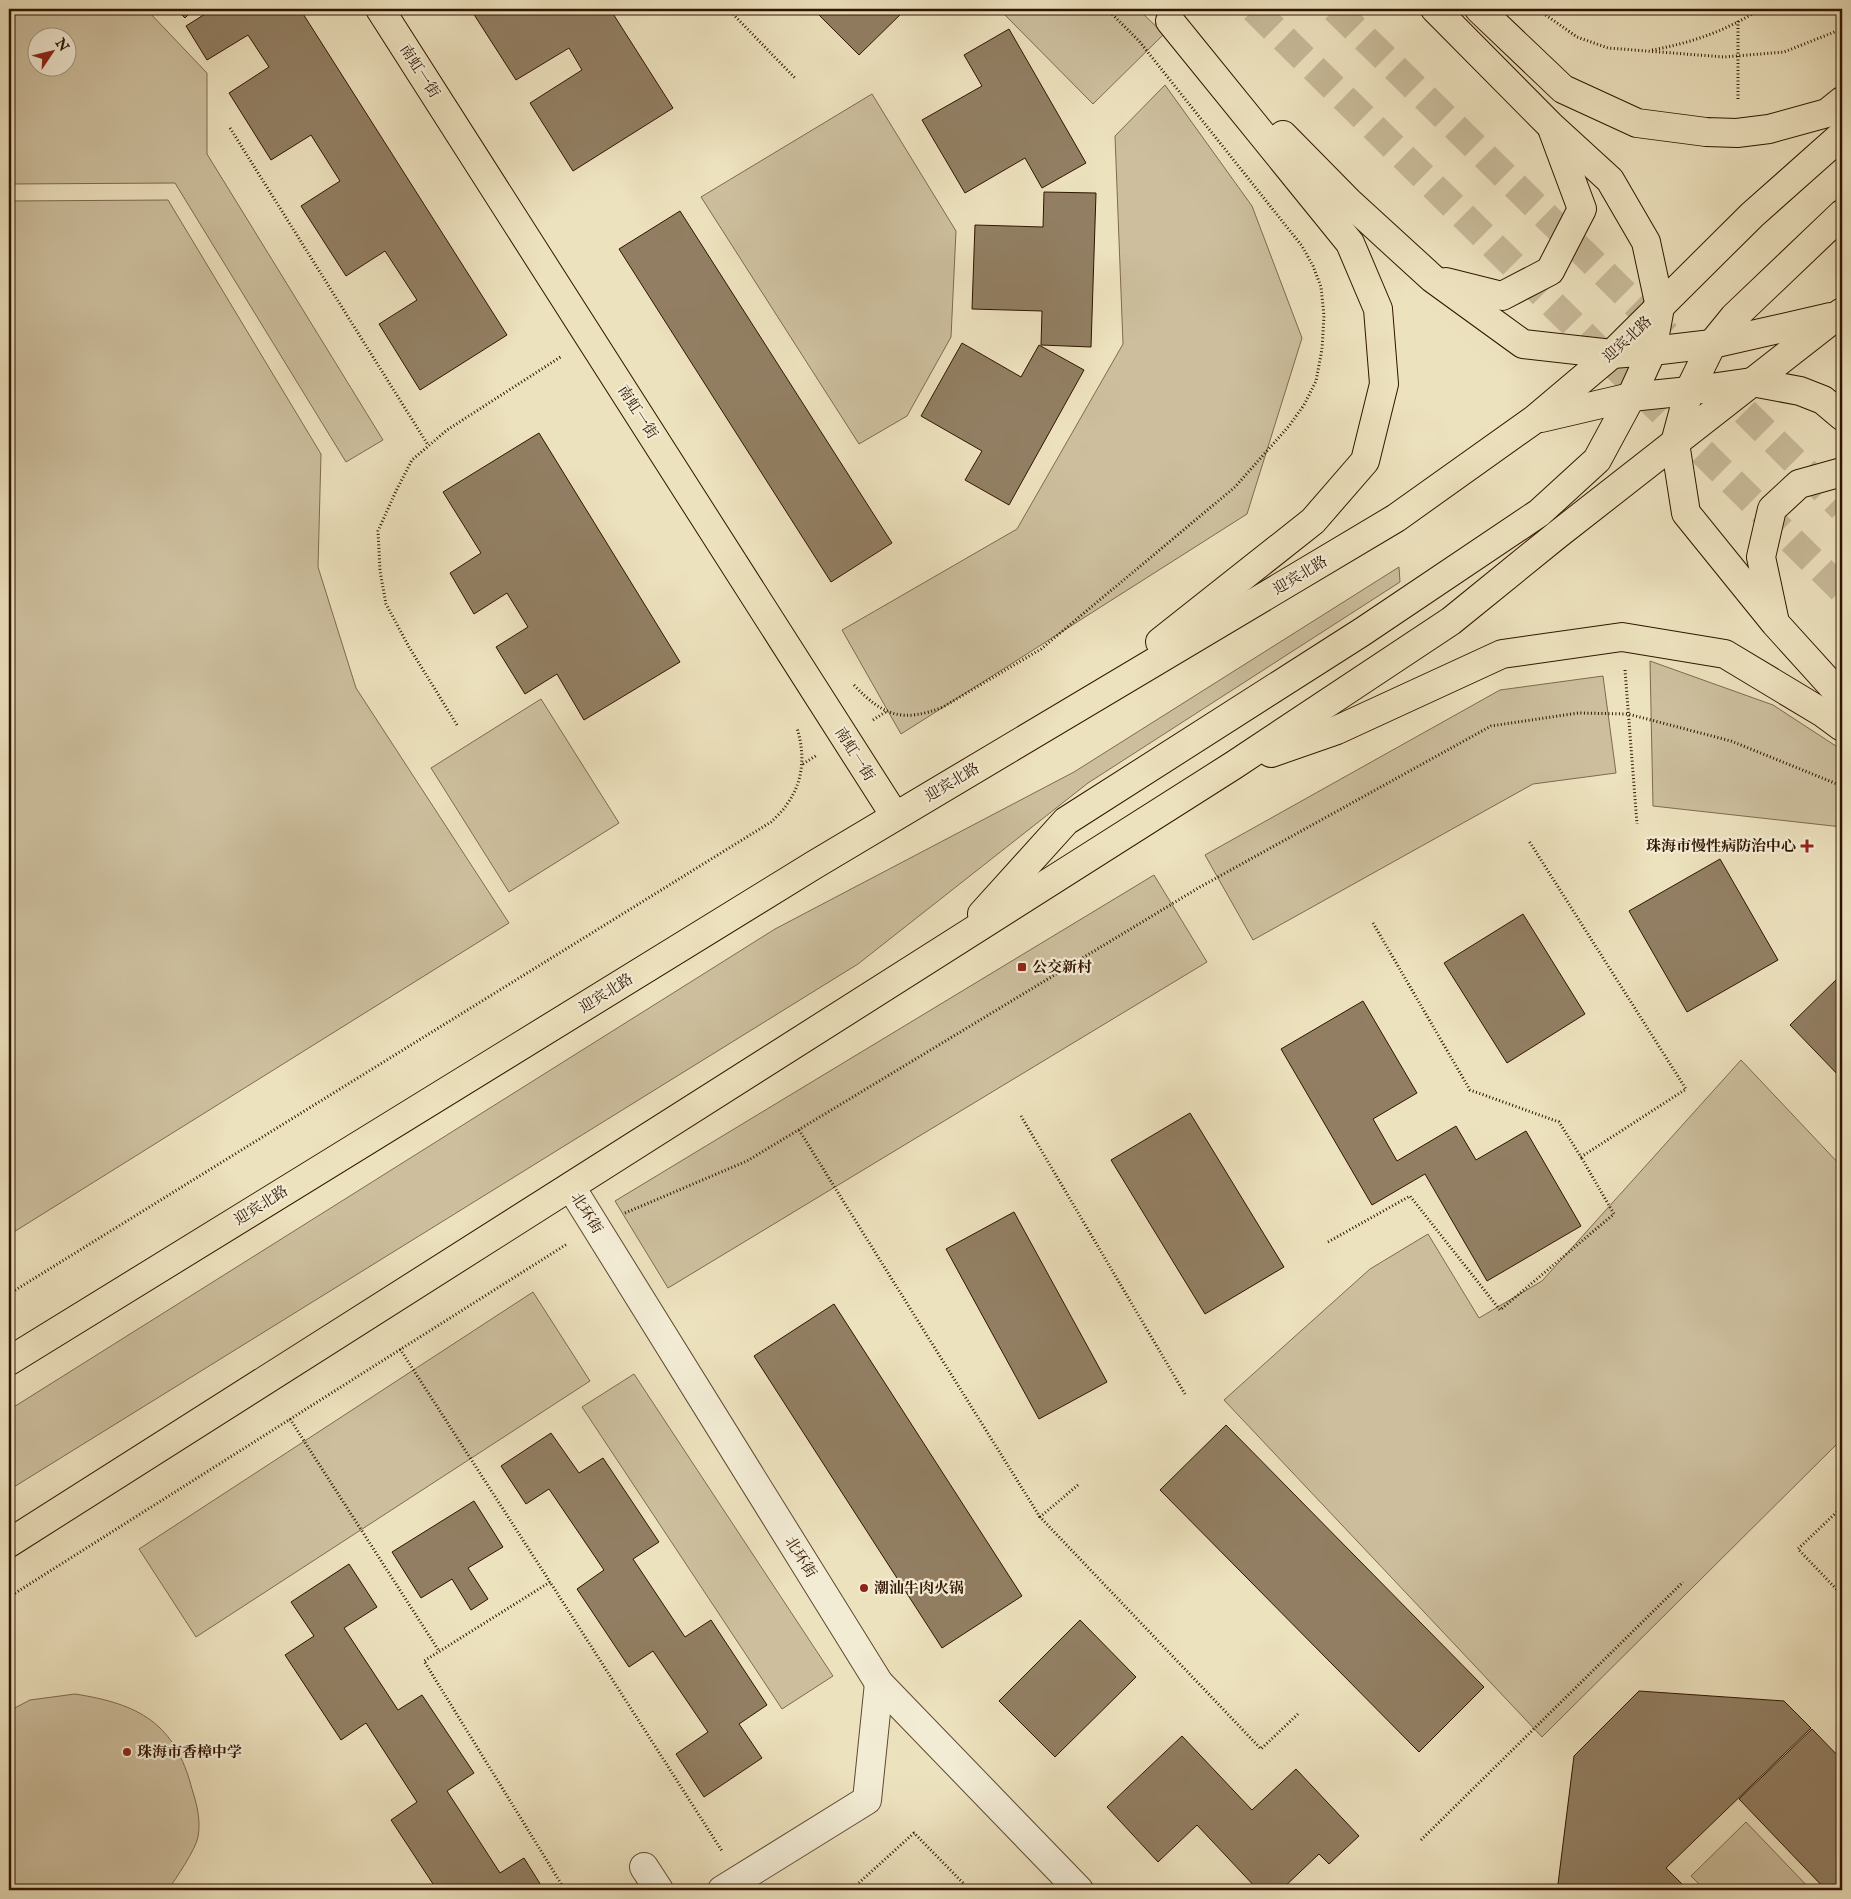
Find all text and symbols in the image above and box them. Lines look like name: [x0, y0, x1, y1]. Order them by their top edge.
north arrow: [28, 28, 78, 78]
text: N: [50, 34, 73, 55]
street label: 南虹一街: [395, 41, 444, 102]
street label: 迎宾北路: [1599, 312, 1656, 367]
street label: 南虹一街: [613, 382, 662, 443]
street label: 迎宾北路: [1270, 552, 1331, 599]
street label: 南虹一街: [831, 724, 879, 785]
street label: 迎宾北路: [922, 759, 983, 806]
place label: 珠海市慢性病防治中心: [1646, 837, 1796, 856]
marker: 珠海市慢性病防治中心: [1800, 839, 1814, 853]
place label: 公交新村: [1032, 958, 1092, 977]
marker: 公交新村: [1016, 961, 1028, 973]
street label: 迎宾北路: [576, 969, 637, 1017]
street label: 迎宾北路: [231, 1181, 292, 1229]
street label: 北环街: [567, 1189, 607, 1237]
street label: 北环街: [781, 1533, 821, 1581]
place label: 潮汕牛肉火锅: [874, 1579, 964, 1598]
marker: 潮汕牛肉火锅: [858, 1582, 870, 1594]
place label: 珠海市香樟中学: [137, 1743, 242, 1762]
marker: 珠海市香樟中学: [121, 1746, 133, 1758]

